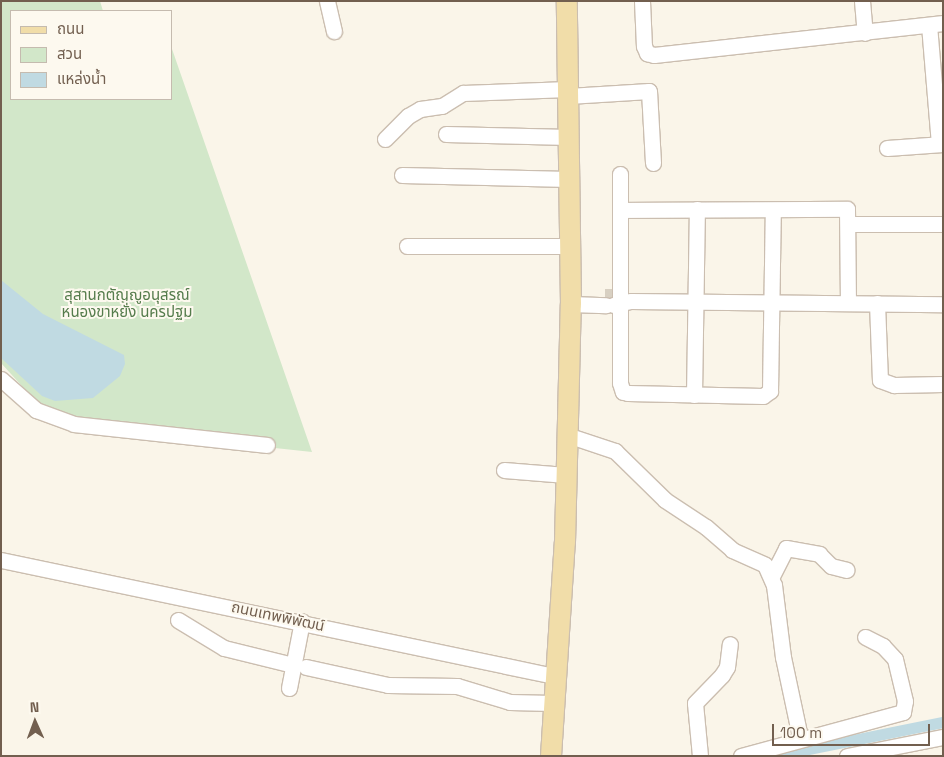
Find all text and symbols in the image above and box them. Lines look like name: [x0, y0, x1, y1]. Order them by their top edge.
legend: [10, 10, 172, 100]
text: ถนน: [57, 19, 84, 38]
text: สวน: [57, 44, 82, 63]
text: แหล่งน้ำ: [57, 69, 106, 88]
park label: สุสานกตัญญูอนุสรณ์ หนองขาหยั่ง นครปฐม: [62, 285, 192, 320]
street label: ถนนเทพพิพัฒน์: [230, 597, 326, 635]
north arrow: [10, 697, 60, 747]
text: N: [29, 698, 39, 716]
scale bar: [774, 714, 932, 746]
text: 100 m: [780, 723, 822, 742]

